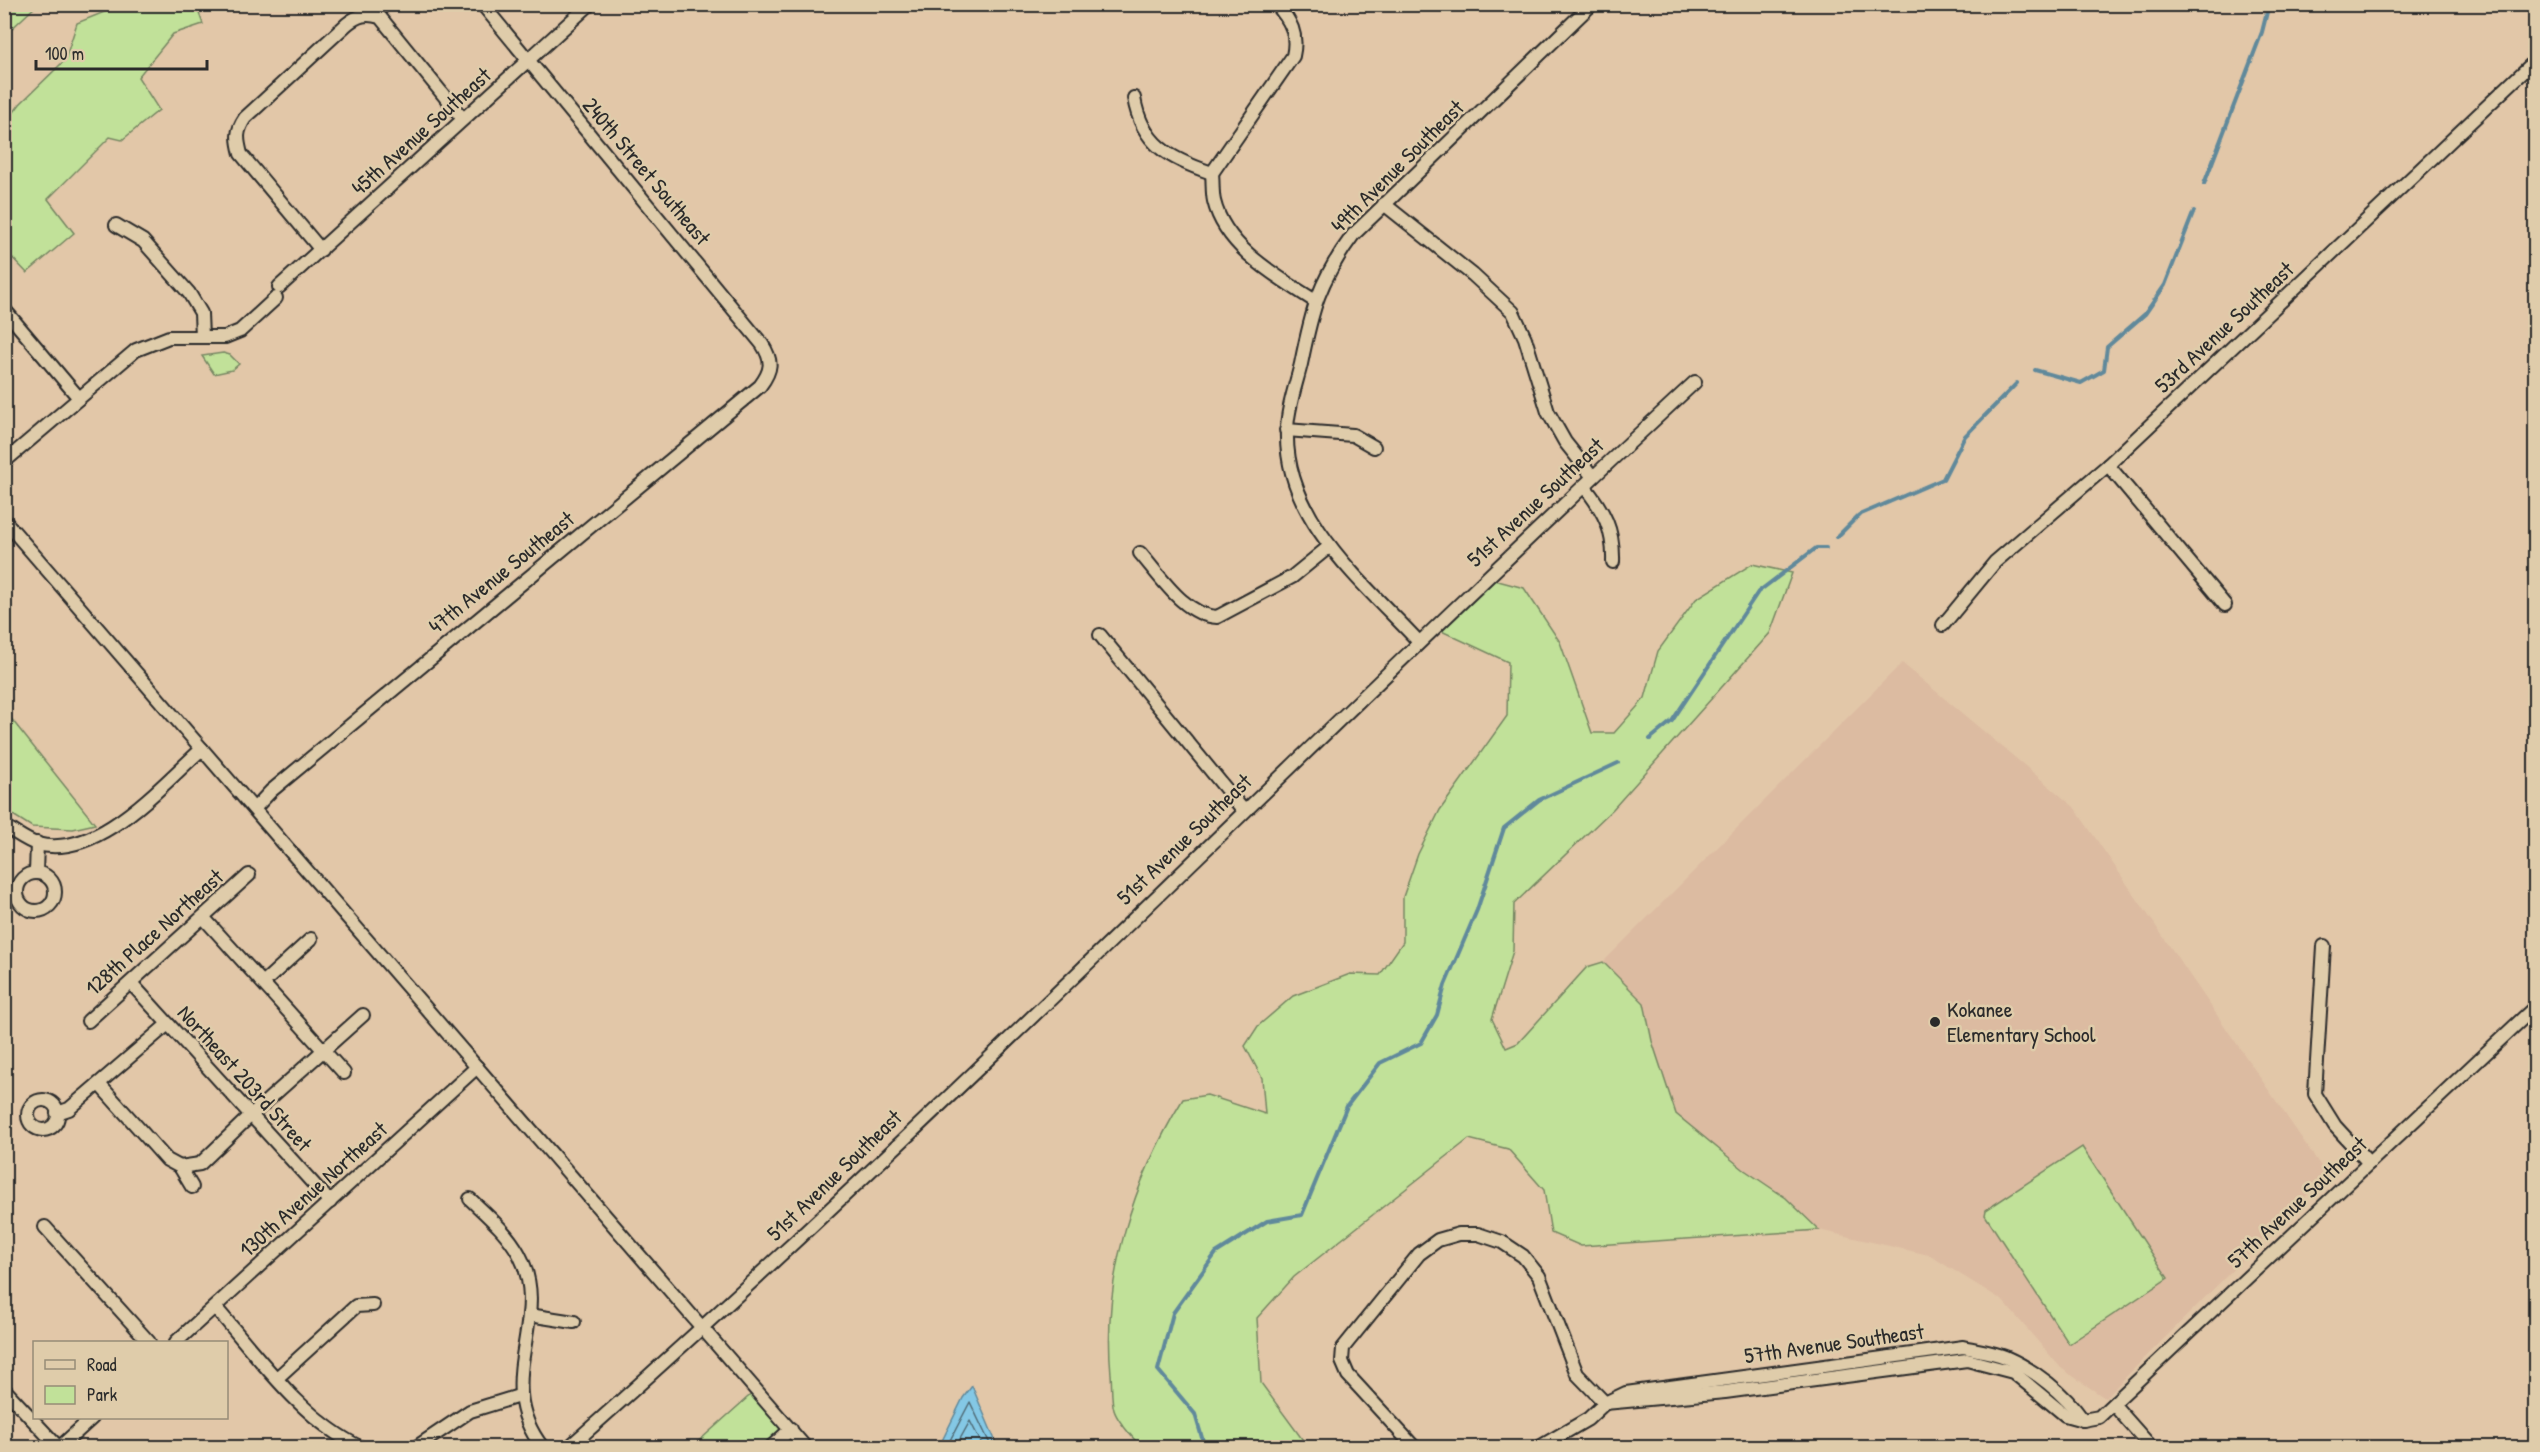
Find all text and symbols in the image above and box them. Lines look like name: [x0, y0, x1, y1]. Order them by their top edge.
scale bar: [36, 33, 207, 71]
text: 100 m: [45, 41, 84, 66]
street label: 45th Avenue Southeast: [345, 60, 498, 202]
street label: 240th Street Southeast: [576, 91, 718, 252]
street label: 49th Avenue Southeast: [1324, 93, 1470, 239]
street label: 53rd Avenue Southeast: [2148, 254, 2300, 399]
street label: 51st Avenue Southeast: [1460, 430, 1610, 573]
street label: 47th Avenue Southeast: [422, 503, 581, 640]
street label: 51st Avenue Southeast: [1110, 766, 1258, 911]
street label: 128th Place Northeast: [78, 862, 230, 1002]
place label: Kokanee Elementary School: [1947, 994, 2096, 1049]
street label: Northeast 203rd Street: [171, 998, 319, 1158]
marker: Kokanee Elementary School: [1928, 1015, 1942, 1029]
street label: 51st Avenue Southeast: [760, 1102, 908, 1247]
street label: 130th Avenue Northeast: [232, 1114, 394, 1264]
street label: 57th Avenue Southeast: [2221, 1129, 2374, 1275]
street label: 57th Avenue Southeast: [1742, 1315, 1926, 1370]
legend: [33, 1341, 228, 1419]
text: Road: [87, 1352, 117, 1377]
text: Park: [87, 1382, 118, 1407]

